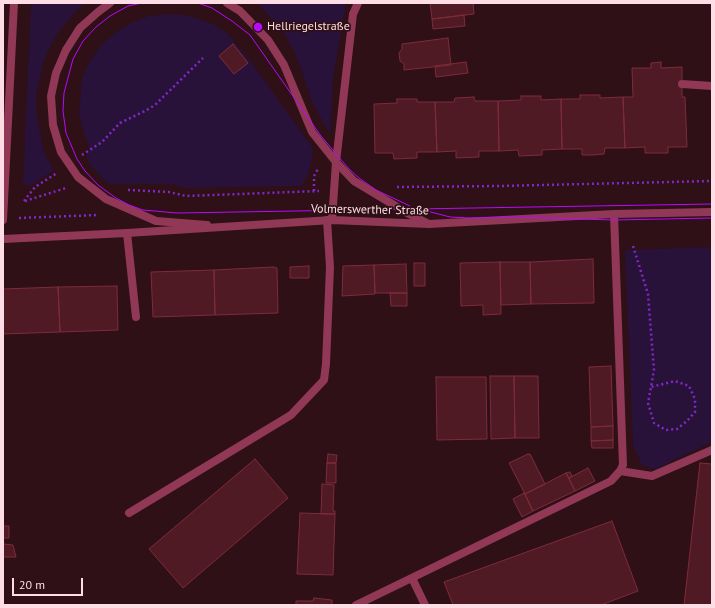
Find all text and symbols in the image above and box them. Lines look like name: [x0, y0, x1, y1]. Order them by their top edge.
place label: Hellriegelstraße: [267, 20, 350, 34]
marker: Hellriegelstraße: [252, 21, 264, 33]
street label: Volmerswerther Straße: [311, 202, 429, 218]
scale bar: [14, 570, 85, 596]
text: 20 m: [19, 577, 45, 592]

